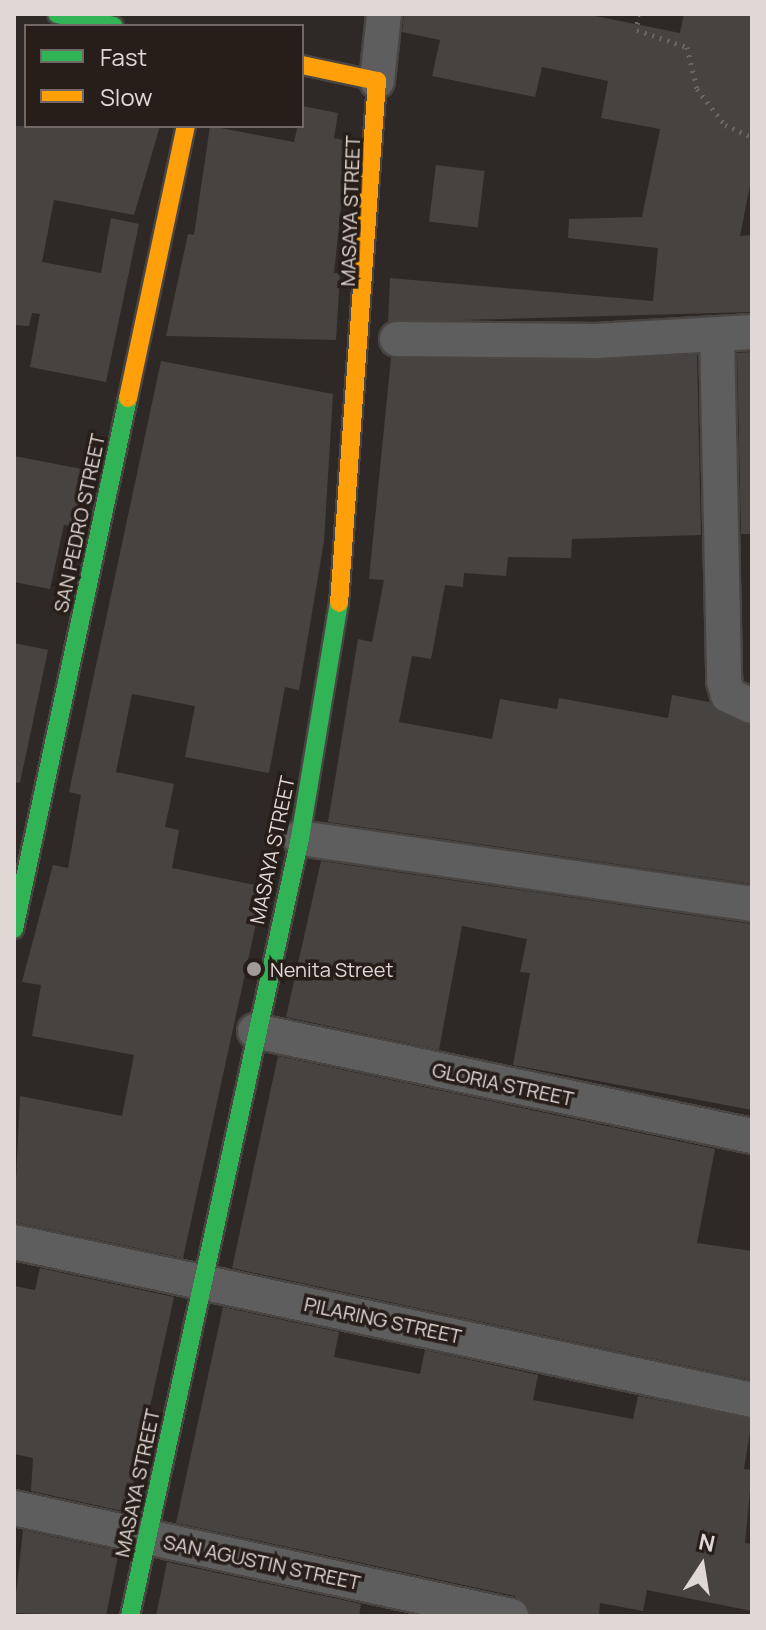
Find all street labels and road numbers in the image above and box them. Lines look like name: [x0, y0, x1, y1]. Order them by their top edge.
street label: MASAYA STREET: [335, 135, 365, 287]
street label: SAN PEDRO STREET: [48, 431, 110, 615]
street label: MASAYA STREET: [245, 774, 299, 926]
street label: GLORIA STREET: [430, 1057, 576, 1111]
street label: PILARING STREET: [302, 1292, 464, 1348]
street label: MASAYA STREET: [110, 1407, 164, 1559]
street label: SAN AGUSTIN STREET: [161, 1529, 363, 1595]

